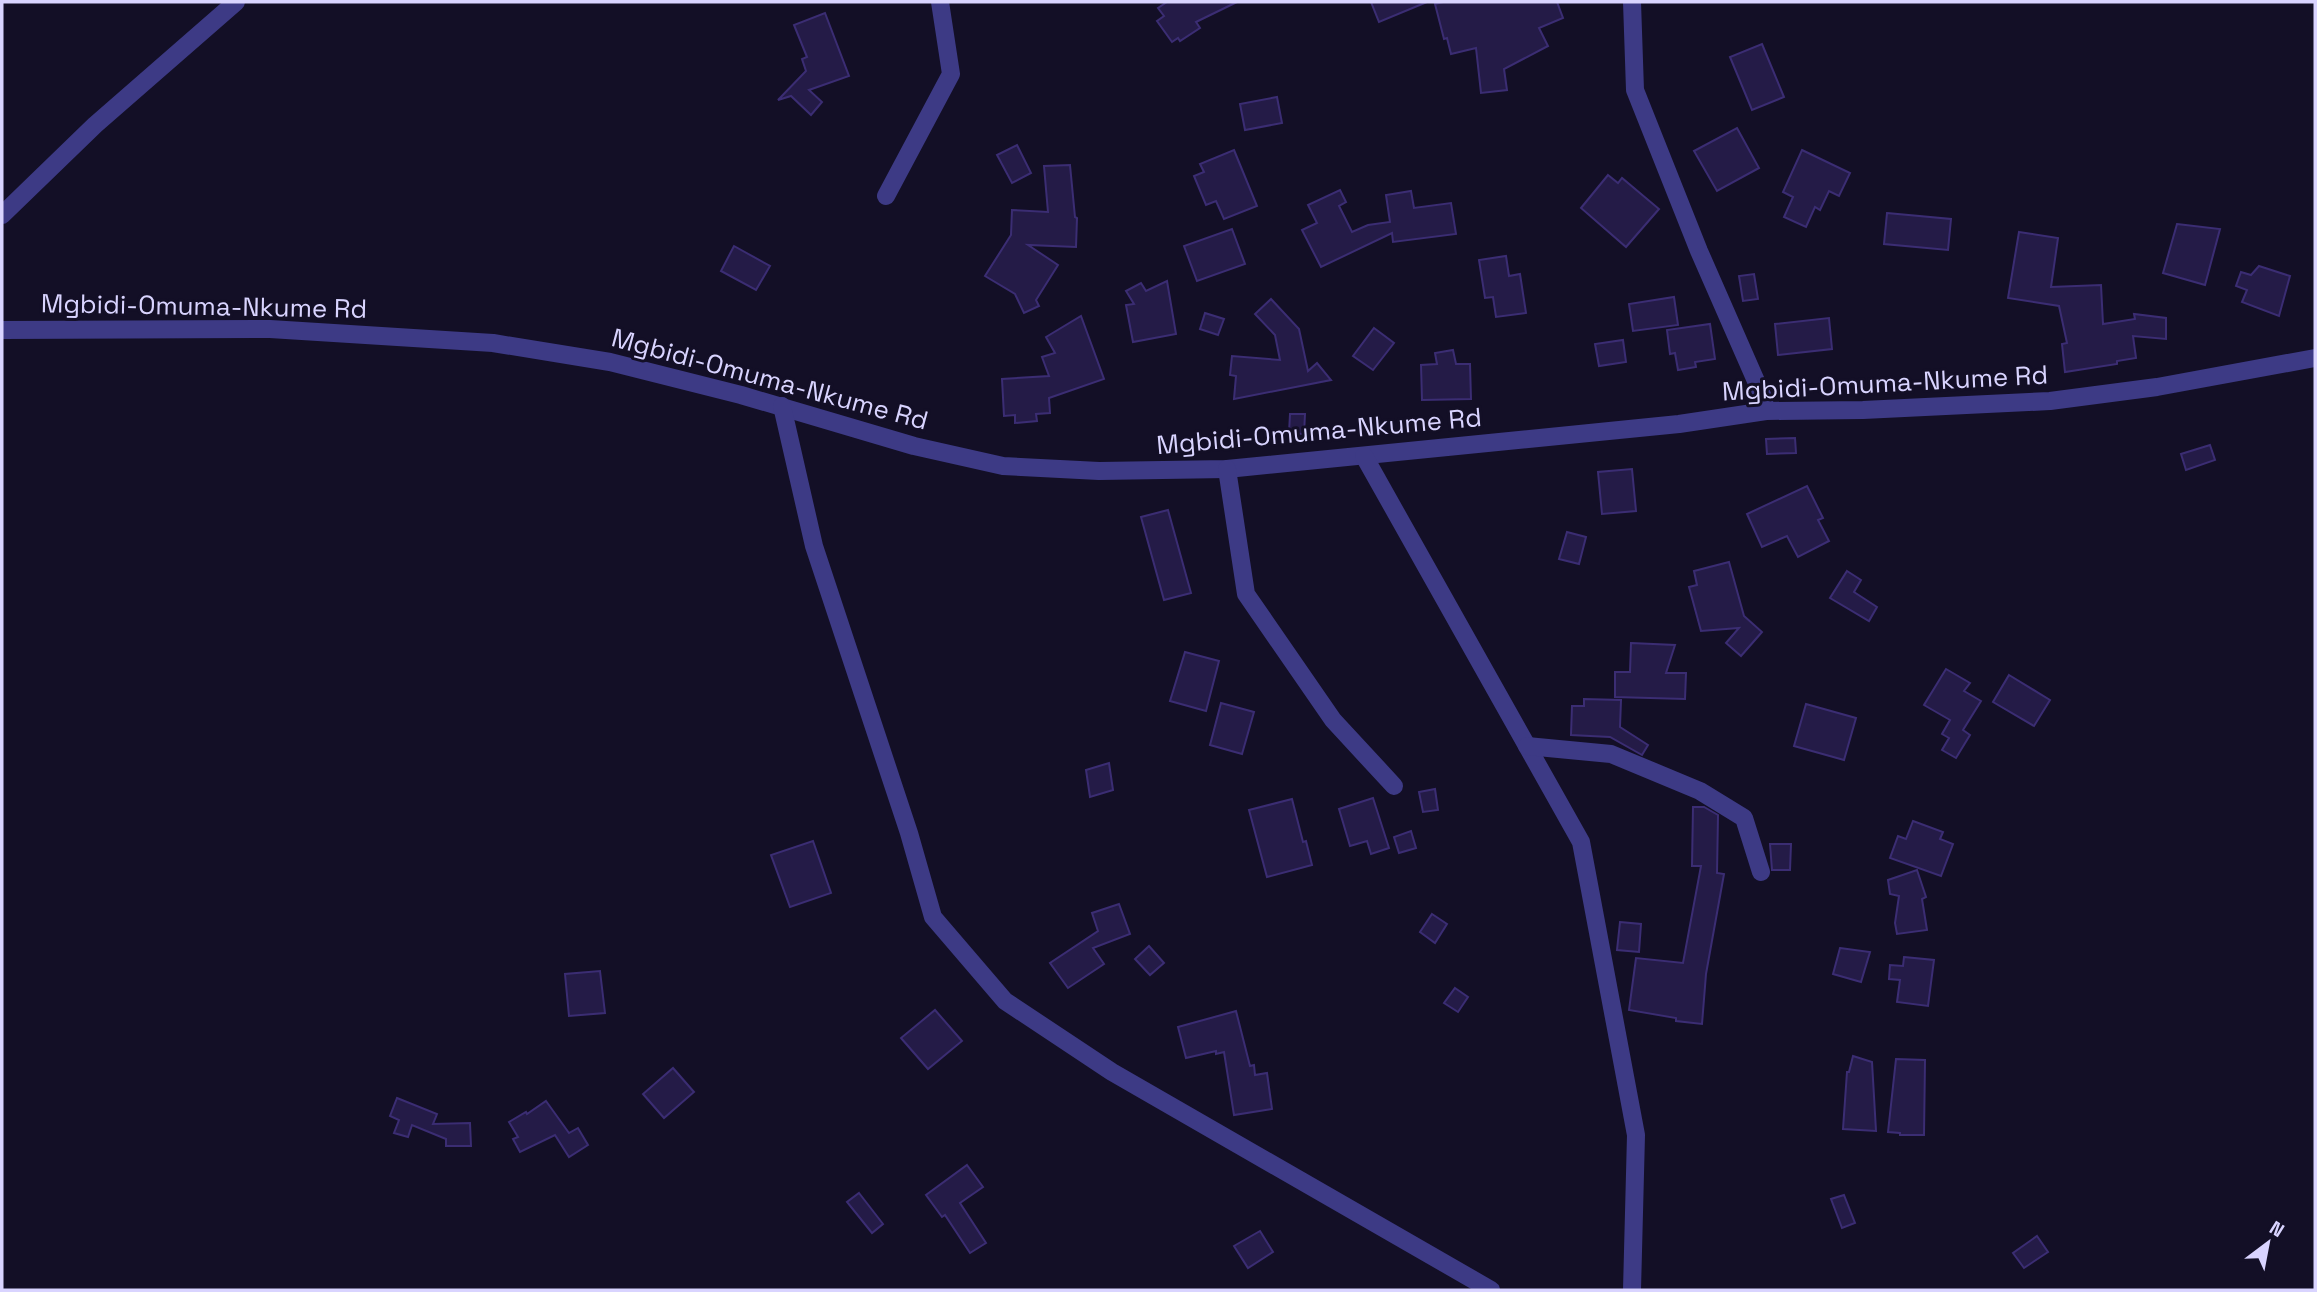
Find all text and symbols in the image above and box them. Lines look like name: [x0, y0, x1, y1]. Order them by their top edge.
street label: Mgbidi-Omuma-Nkume Rd: [41, 286, 367, 326]
street label: Mgbidi-Omuma-Nkume Rd: [608, 320, 932, 438]
street label: Mgbidi-Omuma-Nkume Rd: [1721, 357, 2049, 409]
street label: Mgbidi-Omuma-Nkume Rd: [1155, 400, 1483, 462]
north arrow: [2233, 1208, 2303, 1278]
text: N: [2265, 1215, 2289, 1243]

